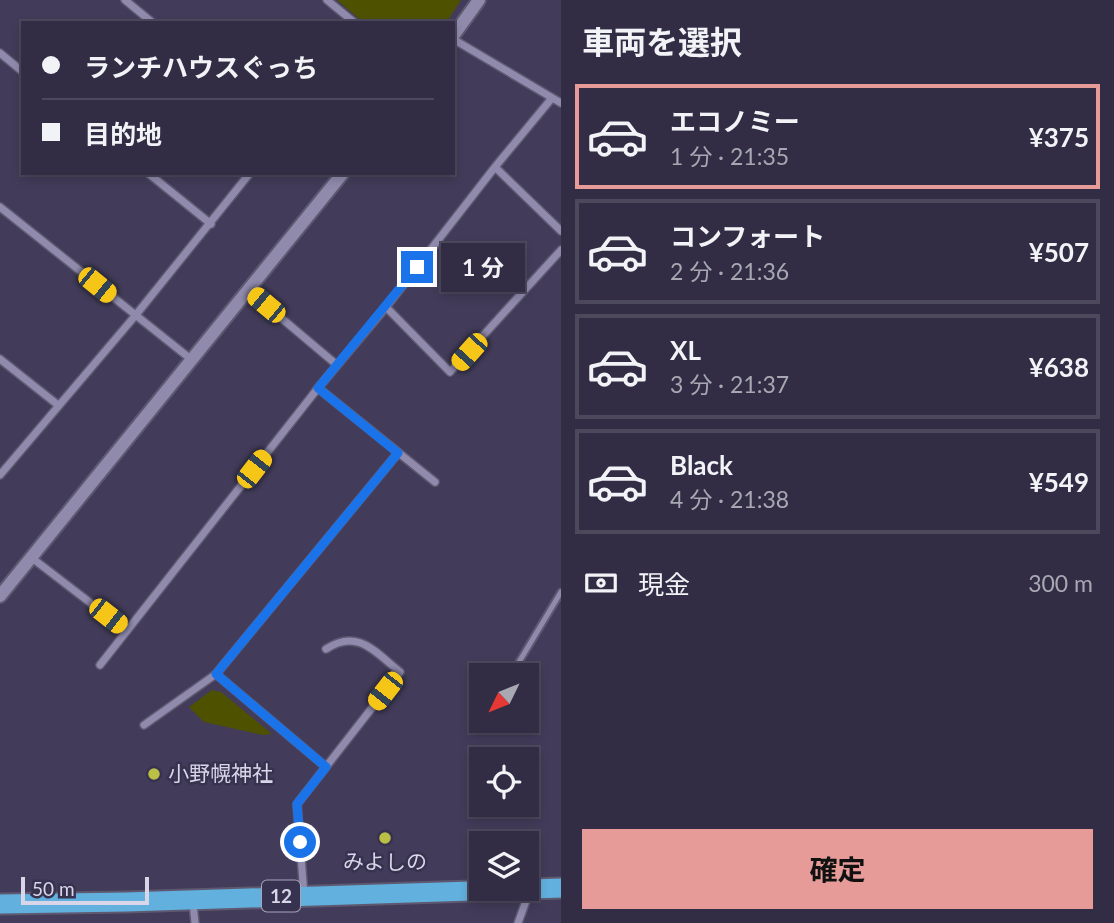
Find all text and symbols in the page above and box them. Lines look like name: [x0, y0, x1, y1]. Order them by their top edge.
text: 車両を選択: [582, 22, 742, 61]
text: ランチハウスぐっち: [84, 51, 318, 83]
icon: car: [586, 105, 649, 168]
text: エコノミー: [670, 105, 800, 137]
text: 目的地: [84, 118, 162, 150]
text: ¥375: [1029, 121, 1089, 153]
text: 1 分 · 21:35: [670, 142, 789, 170]
icon: car: [586, 220, 649, 283]
text: コンフォート: [670, 220, 825, 252]
text: ¥507: [1029, 236, 1089, 268]
callout: 1 分: [442, 243, 526, 292]
route end: [401, 251, 433, 283]
text: 1 分: [462, 253, 504, 281]
text: 2 分 · 21:36: [670, 257, 789, 285]
car: [75, 264, 120, 306]
car: [244, 283, 289, 327]
car: [448, 329, 491, 375]
text: XL: [670, 334, 701, 366]
icon: car: [586, 335, 649, 398]
text: ¥638: [1029, 351, 1089, 383]
text: 3 分 · 21:37: [670, 370, 789, 398]
car: [233, 446, 276, 492]
text: Black: [670, 449, 733, 481]
icon: car: [586, 450, 649, 513]
text: ¥549: [1029, 466, 1089, 498]
text: 4 分 · 21:38: [670, 485, 789, 513]
icon: cash: [582, 564, 620, 602]
text: 現金: [638, 568, 690, 600]
text: 300 m: [1028, 569, 1093, 597]
car: [85, 595, 132, 637]
north arrow: [469, 663, 539, 733]
map controls: [469, 663, 539, 901]
car: [364, 668, 407, 714]
button: locate: [469, 747, 539, 817]
place label: 小野幌神社: [168, 760, 273, 785]
marker: 小野幌神社: [146, 766, 162, 782]
route start: [284, 826, 316, 858]
button: 確定: [582, 829, 1093, 909]
marker: みよしの: [377, 830, 393, 846]
button: layers: [469, 831, 539, 901]
place label: みよしの: [343, 848, 427, 873]
scale bar: [21, 874, 149, 906]
text: 50 m: [32, 877, 75, 900]
road number: 12: [262, 880, 300, 912]

